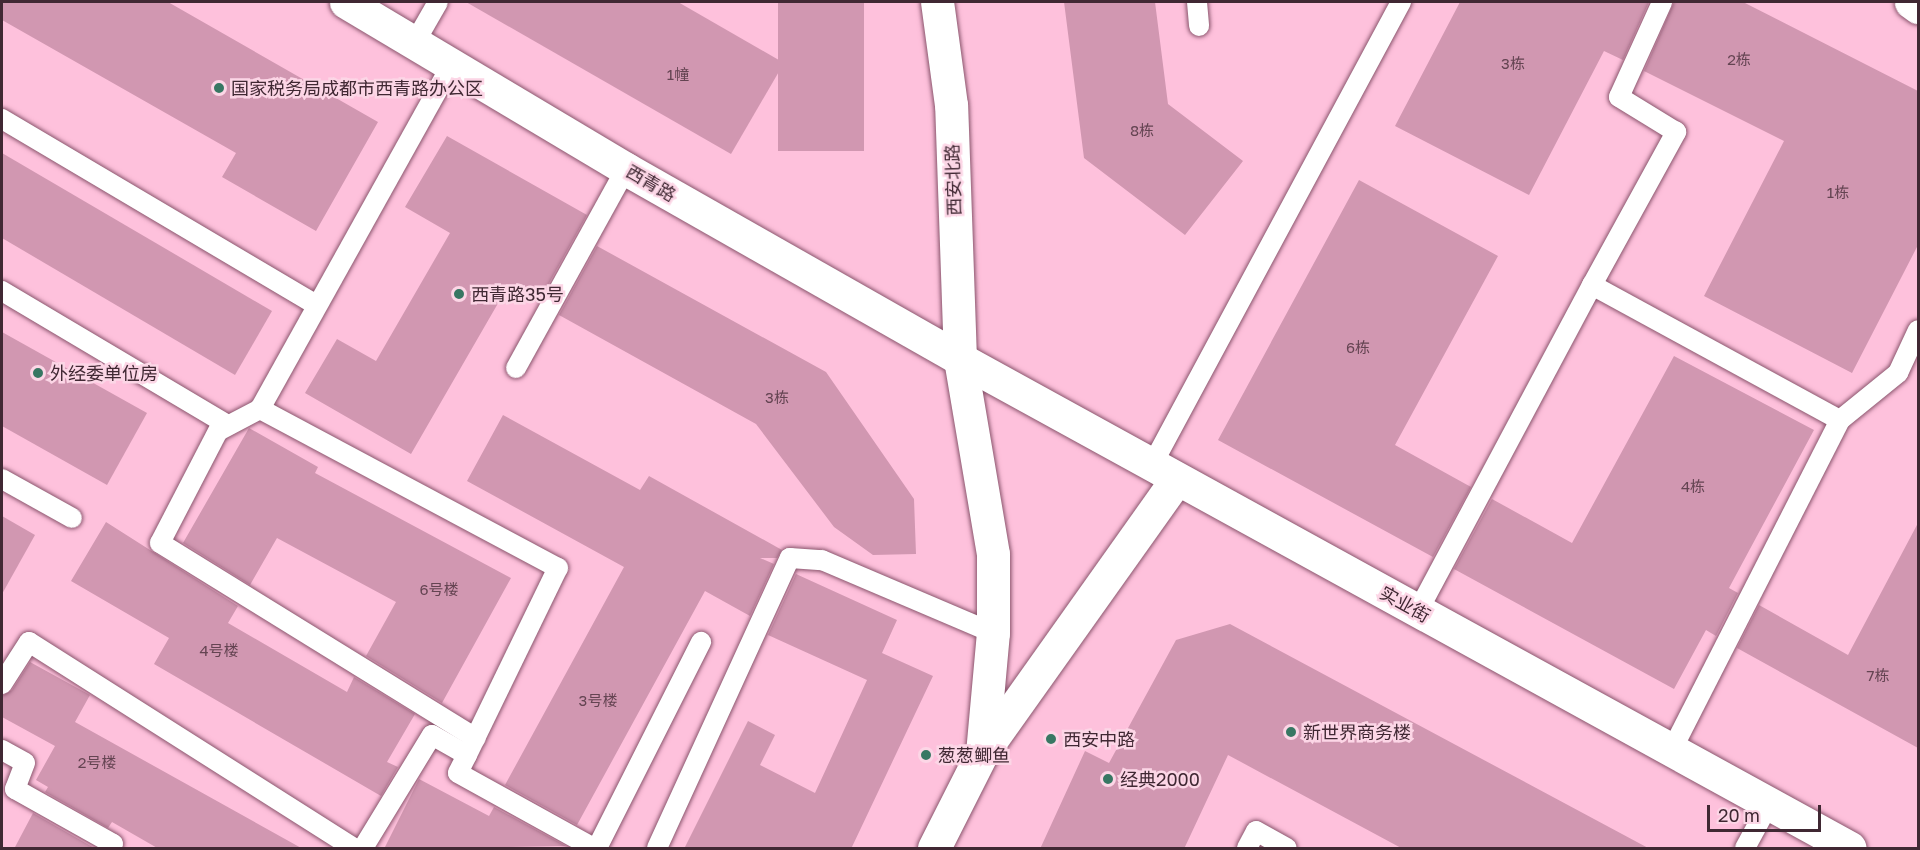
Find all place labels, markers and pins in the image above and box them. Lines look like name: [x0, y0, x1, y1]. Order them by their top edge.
place label: 国家税务局成都市西青路办公区: [231, 77, 483, 99]
marker: 国家税务局成都市西青路办公区: [212, 81, 226, 95]
place label: 西青路35号: [471, 283, 564, 305]
marker: 西青路35号: [452, 287, 466, 301]
place label: 外经委单位房: [50, 362, 158, 384]
marker: 外经委单位房: [31, 366, 45, 380]
place label: 新世界商务楼: [1303, 721, 1411, 743]
marker: 新世界商务楼: [1284, 725, 1298, 739]
place label: 西安中路: [1063, 728, 1135, 750]
marker: 西安中路: [1044, 732, 1058, 746]
place label: 葱葱鲫鱼: [938, 744, 1010, 766]
marker: 葱葱鲫鱼: [919, 748, 933, 762]
place label: 经典2000: [1120, 768, 1200, 790]
marker: 经典2000: [1101, 772, 1115, 786]

